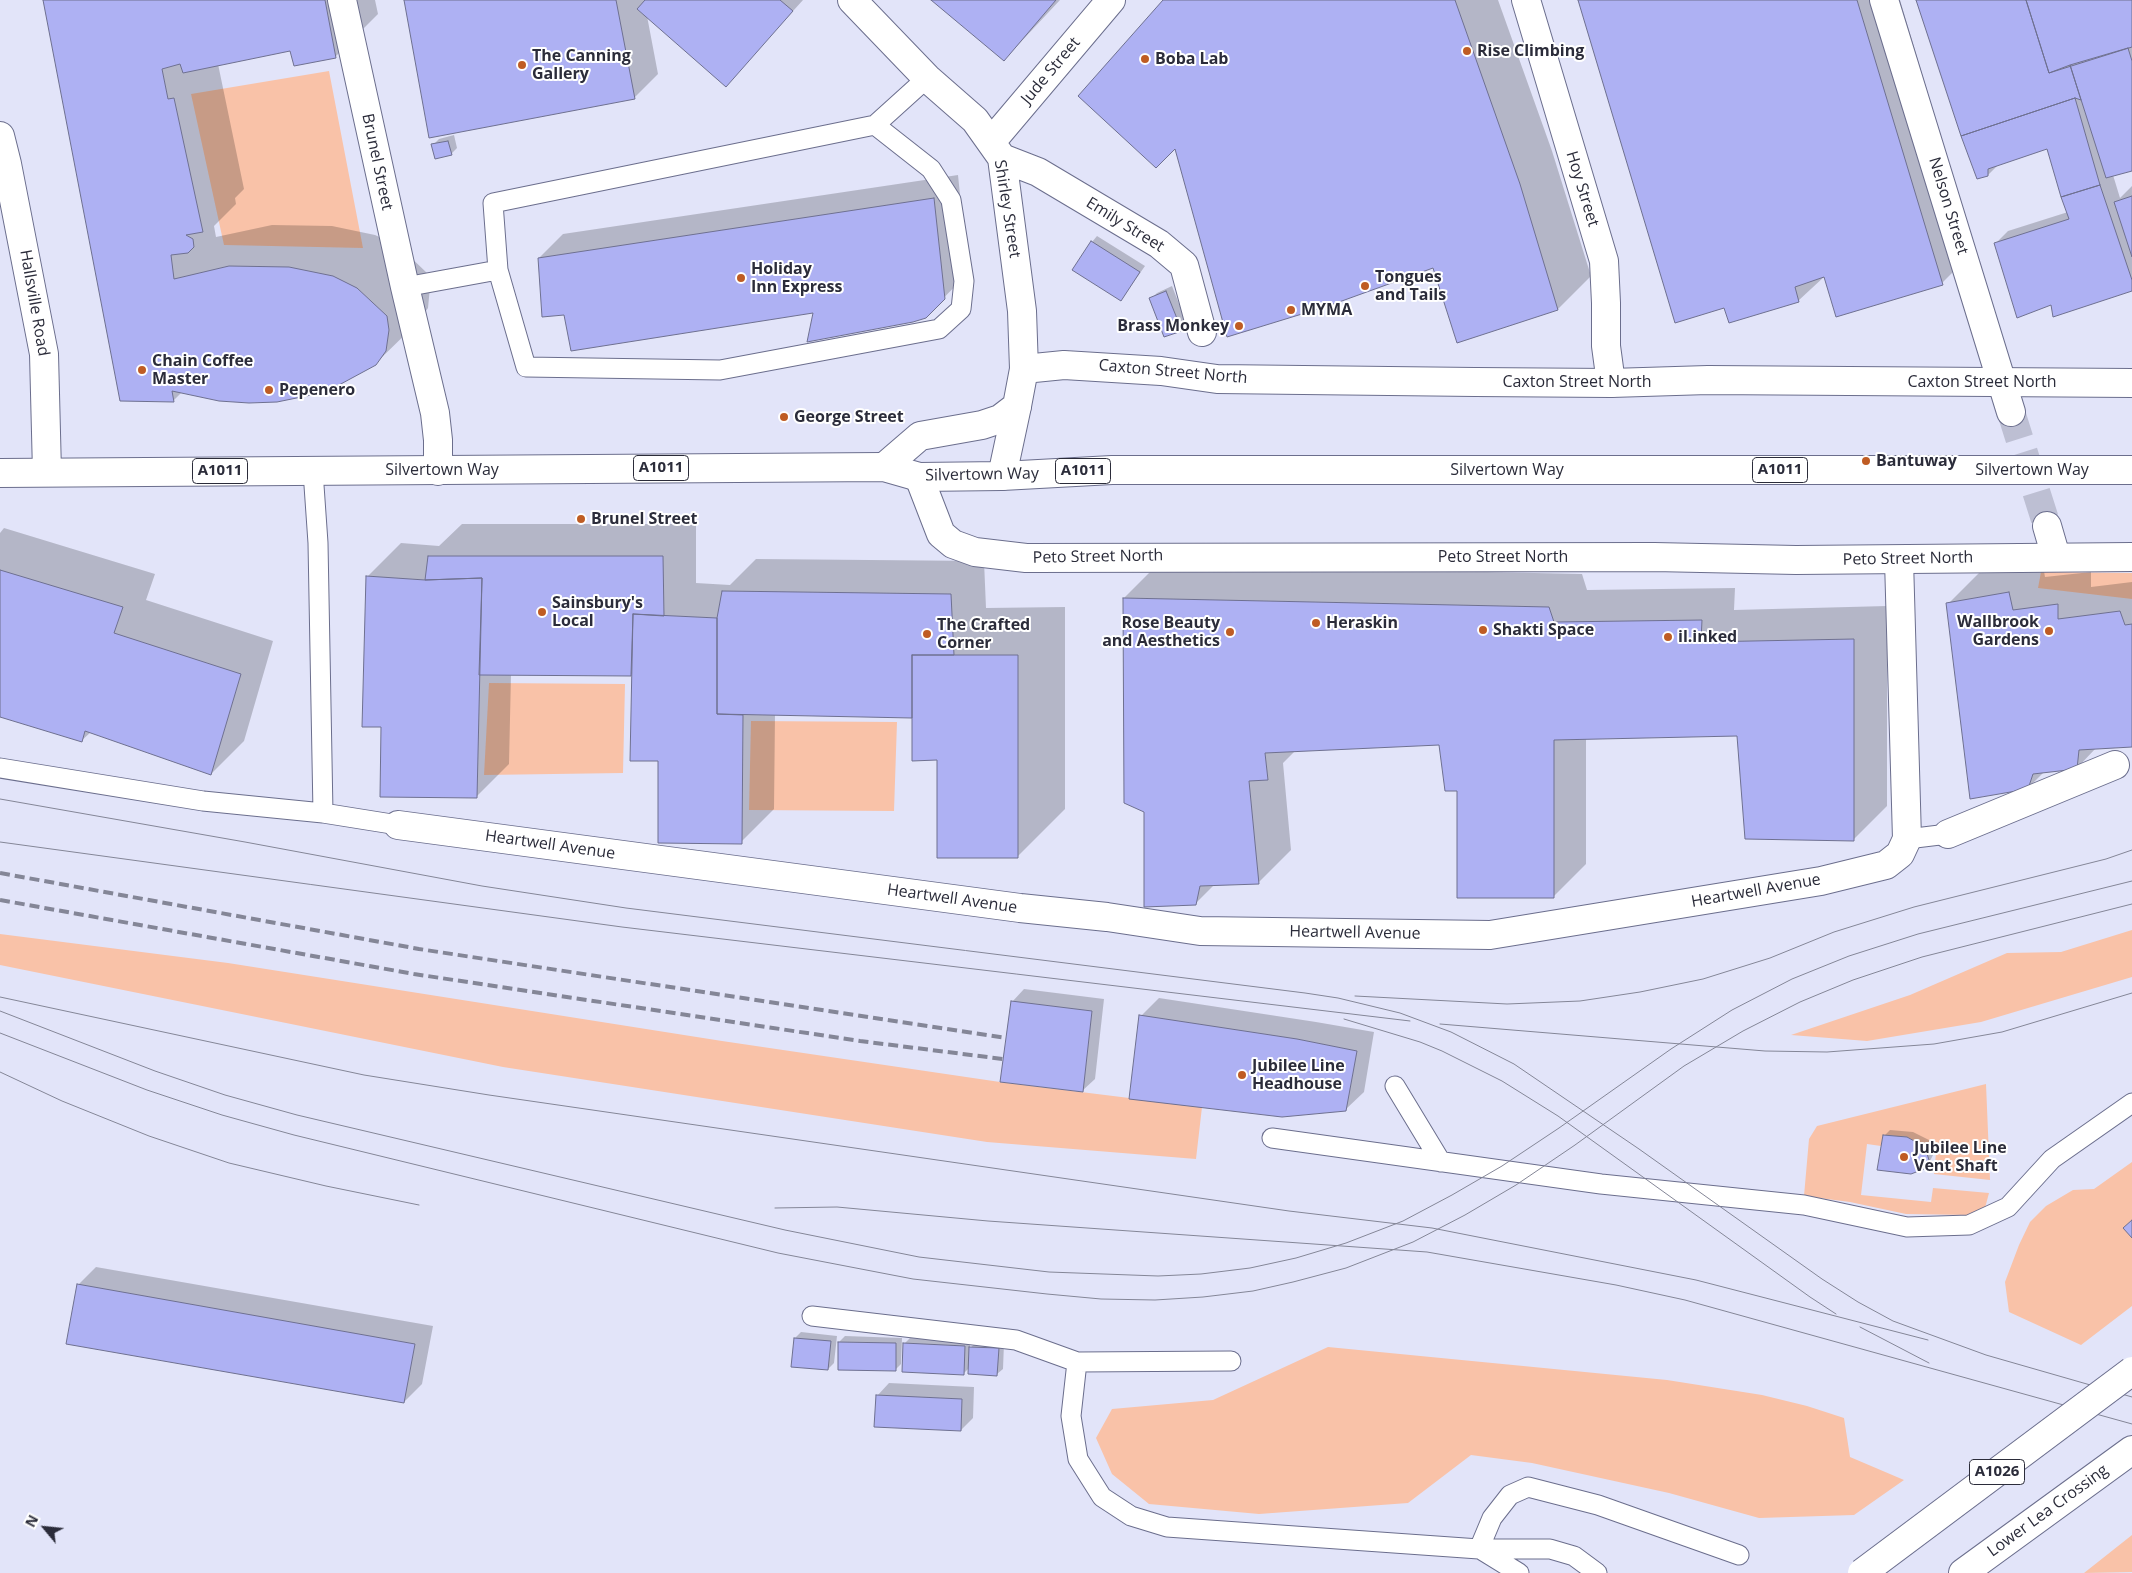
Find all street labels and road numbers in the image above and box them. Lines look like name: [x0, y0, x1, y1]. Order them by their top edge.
street label: Jude Street: [1017, 34, 1085, 108]
street label: Brunel Street: [357, 112, 397, 212]
street label: Hoy Street: [1561, 149, 1603, 229]
street label: Nelson Street: [1924, 155, 1972, 257]
street label: Shirley Street: [990, 159, 1024, 259]
street label: Emily Street: [1082, 193, 1168, 257]
street label: Hallsville Road: [15, 248, 53, 358]
street label: Caxton Street North: [1098, 356, 1248, 388]
street label: Caxton Street North: [1502, 372, 1652, 392]
street label: Caxton Street North: [1907, 372, 2057, 392]
road number: A1011: [634, 456, 688, 480]
road number: A1011: [192, 458, 248, 484]
road number: A1011: [1056, 458, 1110, 484]
road number: A1011: [1752, 458, 1808, 482]
street label: Silvertown Way: [385, 460, 499, 480]
street label: Silvertown Way: [1450, 460, 1564, 480]
street label: Silvertown Way: [1975, 460, 2089, 480]
street label: Silvertown Way: [925, 464, 1039, 486]
street label: Peto Street North: [1033, 546, 1163, 568]
street label: Peto Street North: [1438, 547, 1568, 567]
street label: Peto Street North: [1843, 548, 1973, 570]
street label: Heartwell Avenue: [484, 826, 616, 864]
street label: Heartwell Avenue: [1690, 870, 1822, 912]
street label: Heartwell Avenue: [886, 880, 1018, 918]
street label: Heartwell Avenue: [1289, 922, 1421, 944]
road number: A1026: [1970, 1460, 2024, 1484]
street label: Lower Lea Crossing: [1984, 1461, 2112, 1561]

